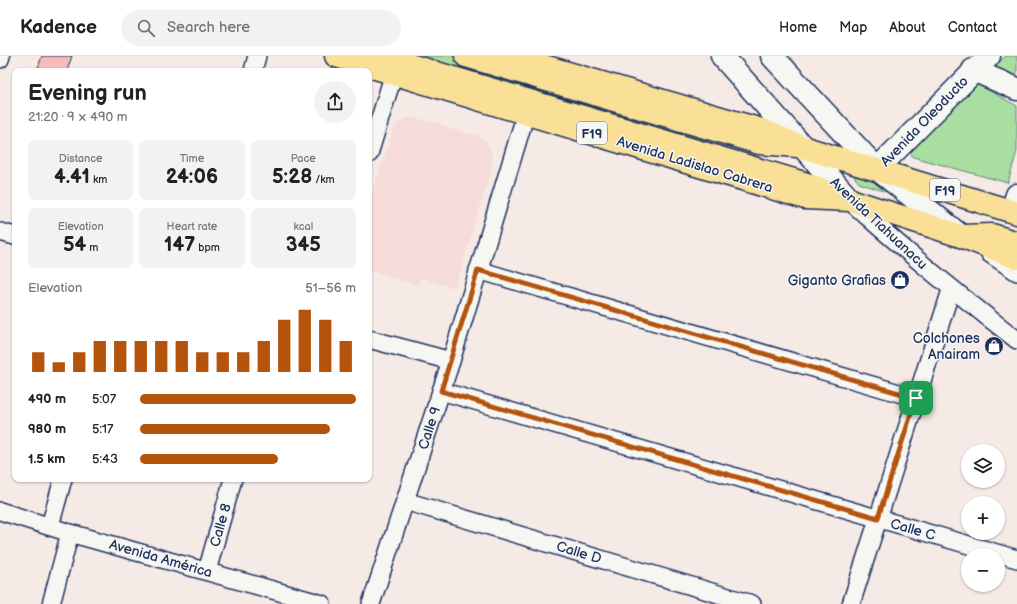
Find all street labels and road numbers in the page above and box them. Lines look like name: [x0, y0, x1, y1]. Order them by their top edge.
street label: Avenida Oleoducto: [877, 73, 972, 170]
road number: F19: [577, 122, 607, 144]
street label: Avenida Ladislao Cabrera: [615, 133, 775, 196]
street label: Avenida Tiahuanacu: [826, 174, 931, 273]
road number: F19: [930, 179, 960, 201]
street label: Calle 9: [415, 405, 444, 452]
street label: Calle 8: [206, 502, 235, 549]
street label: Calle C: [888, 515, 937, 544]
street label: Avenida América: [107, 536, 214, 581]
street label: Calle D: [554, 538, 603, 567]

